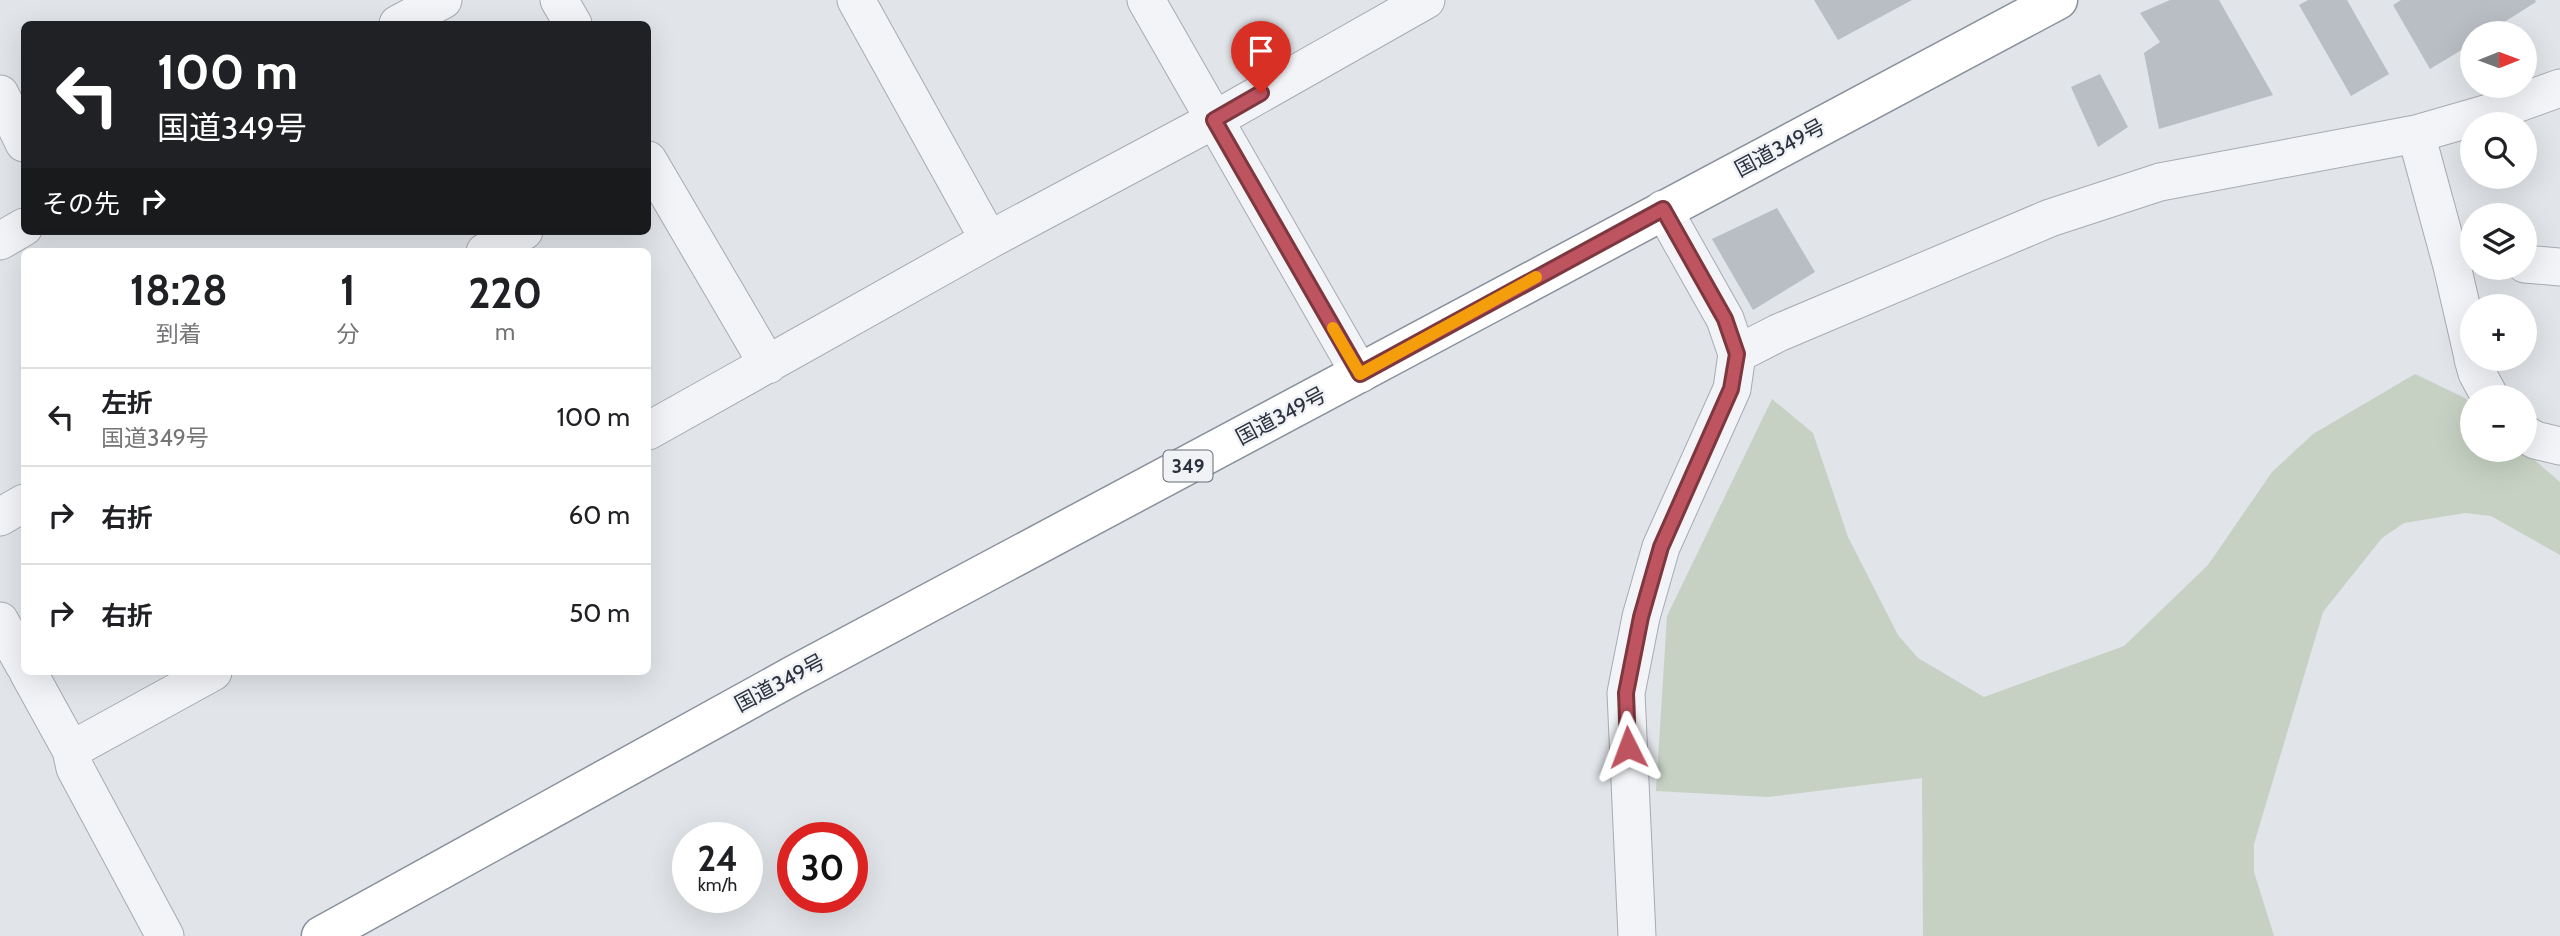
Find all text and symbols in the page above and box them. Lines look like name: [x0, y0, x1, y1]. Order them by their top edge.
pin: [1231, 21, 1291, 93]
north arrow: [2460, 21, 2538, 98]
map controls: [2460, 21, 2537, 462]
icon: arrive: [1242, 32, 1280, 70]
text: 100 m: [157, 42, 298, 101]
icon: left: [42, 49, 133, 140]
text: 国道349号: [157, 108, 307, 147]
button: search: [2460, 112, 2537, 189]
street label: 国道349号: [1730, 113, 1829, 182]
icon: right: [134, 182, 172, 220]
text: その先: [42, 188, 120, 220]
button: layers: [2460, 203, 2537, 280]
text: 18:28: [130, 264, 228, 316]
text: 1: [340, 264, 356, 316]
text: 220: [468, 267, 542, 319]
button: +: [2460, 294, 2537, 371]
text: m: [495, 318, 515, 346]
text: 到着: [156, 320, 202, 348]
text: 分: [336, 320, 359, 348]
street label: 国道349号: [1231, 381, 1330, 450]
button: −: [2460, 385, 2537, 462]
text: 左折: [101, 387, 153, 419]
icon: left: [42, 398, 80, 436]
text: 100 m: [557, 401, 630, 433]
text: 国道349号: [101, 424, 209, 452]
road number: 349: [1164, 450, 1212, 481]
icon: right: [42, 496, 80, 534]
text: 60 m: [568, 499, 630, 531]
text: 右折: [101, 502, 153, 534]
icon: right: [42, 594, 80, 632]
text: 50 m: [569, 597, 630, 629]
text: 右折: [101, 600, 153, 632]
street label: 国道349号: [730, 648, 829, 717]
position arrow: [1591, 710, 1665, 784]
speed limit sign: 30: [777, 822, 868, 913]
text: 24: [697, 837, 738, 880]
text: km/h: [698, 874, 737, 896]

